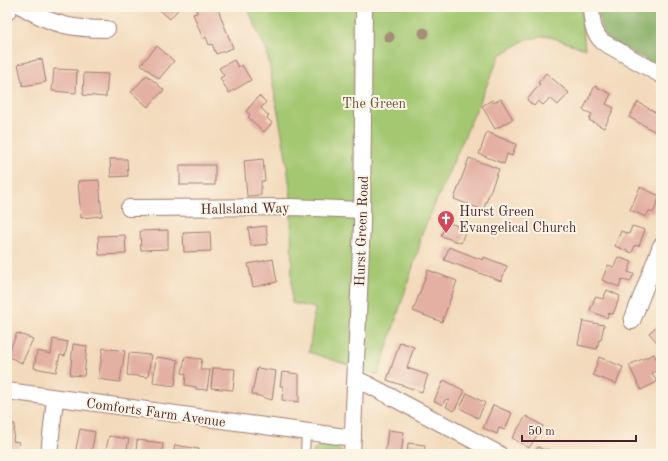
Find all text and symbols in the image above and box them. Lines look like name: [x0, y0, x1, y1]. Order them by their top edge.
park label: The Green: [342, 97, 407, 111]
street label: Hurst Green Road: [353, 176, 371, 287]
street label: Hallsland Way: [200, 201, 290, 217]
place label: Hurst Green Evangelical Church: [459, 205, 577, 235]
church icon: Hurst Green Evangelical Church: [436, 209, 456, 234]
street label: Comforts Farm Avenue: [85, 396, 226, 430]
scale bar: [522, 417, 636, 443]
text: 50 m: [528, 425, 555, 438]

